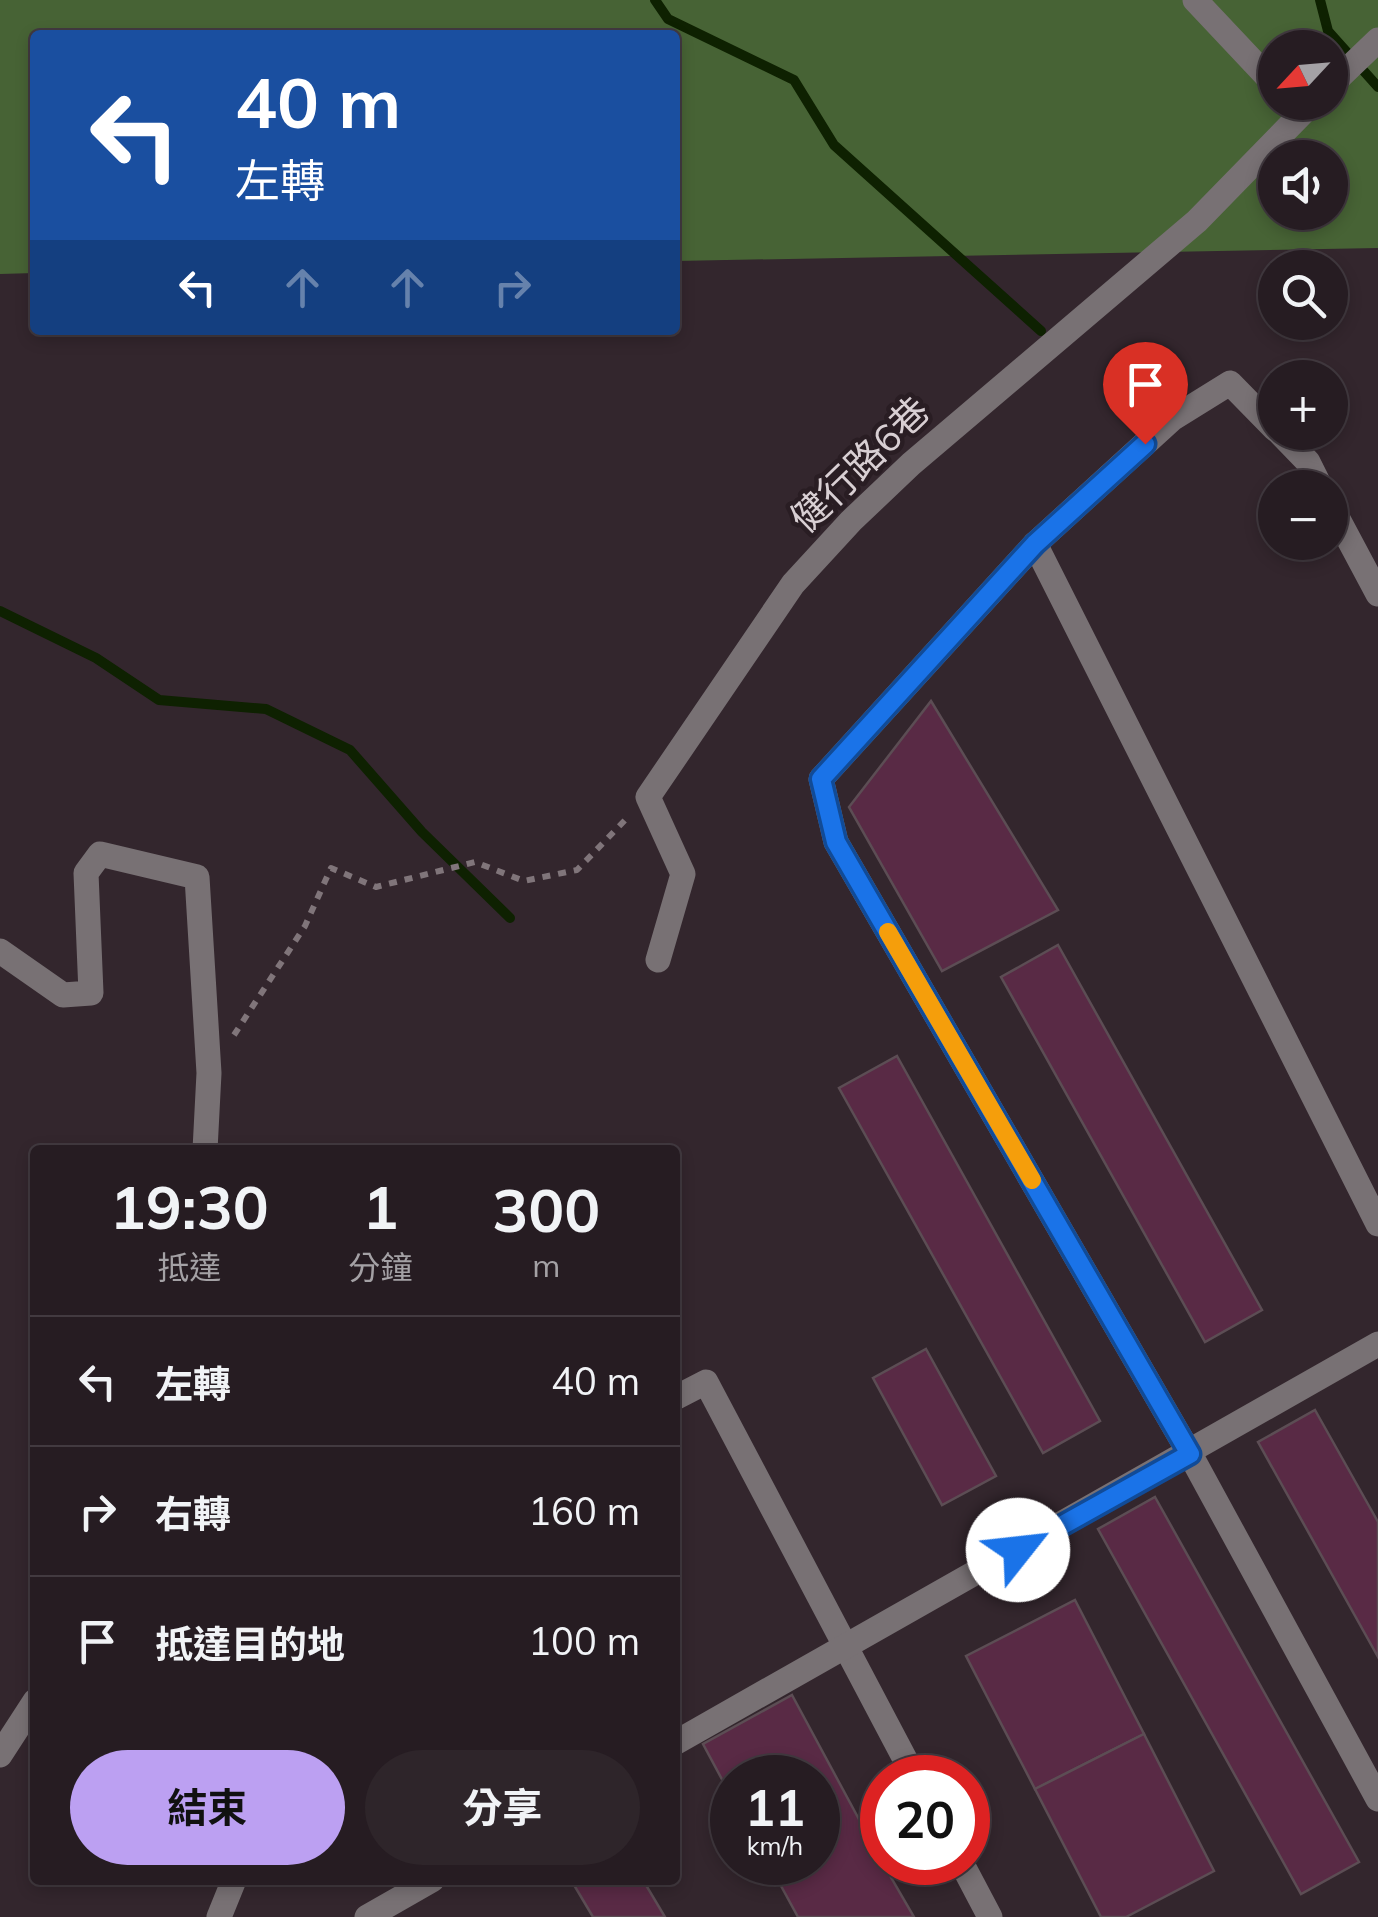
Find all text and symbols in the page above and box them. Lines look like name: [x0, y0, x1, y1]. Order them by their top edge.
north arrow: [1258, 30, 1348, 120]
map controls: [1258, 30, 1348, 560]
text: 40 m: [235, 58, 401, 146]
icon: left: [70, 70, 200, 200]
button: sound: [1258, 140, 1348, 230]
text: 左轉: [235, 152, 325, 208]
button: search: [1258, 250, 1348, 340]
icon: left: [170, 260, 225, 315]
icon: ahead: [275, 260, 330, 315]
icon: ahead: [380, 260, 435, 315]
icon: right: [485, 260, 540, 315]
pin: [1103, 342, 1188, 445]
icon: arrive: [1118, 357, 1173, 412]
button: +: [1258, 360, 1348, 450]
street label: 健行路6巷: [780, 386, 939, 542]
button: −: [1258, 470, 1348, 560]
text: 19:30: [110, 1169, 269, 1244]
text: 1: [362, 1169, 398, 1244]
text: 300: [492, 1172, 600, 1247]
text: m: [532, 1245, 560, 1285]
text: 抵達: [157, 1247, 221, 1287]
text: 分鐘: [348, 1247, 412, 1287]
icon: left: [70, 1354, 125, 1409]
text: 40 m: [551, 1357, 640, 1405]
text: 左轉: [155, 1360, 231, 1408]
icon: right: [70, 1484, 125, 1539]
text: 160 m: [528, 1487, 640, 1535]
text: 右轉: [155, 1490, 231, 1538]
position arrow: [966, 1498, 1070, 1602]
icon: arrive: [70, 1614, 125, 1669]
text: 100 m: [528, 1617, 640, 1665]
text: 抵達目的地: [155, 1620, 345, 1668]
button: 結束: [70, 1750, 345, 1865]
button: 分享: [365, 1750, 640, 1865]
speed limit sign: 20: [860, 1755, 990, 1885]
text: 11: [745, 1776, 805, 1839]
text: km/h: [747, 1830, 803, 1861]

